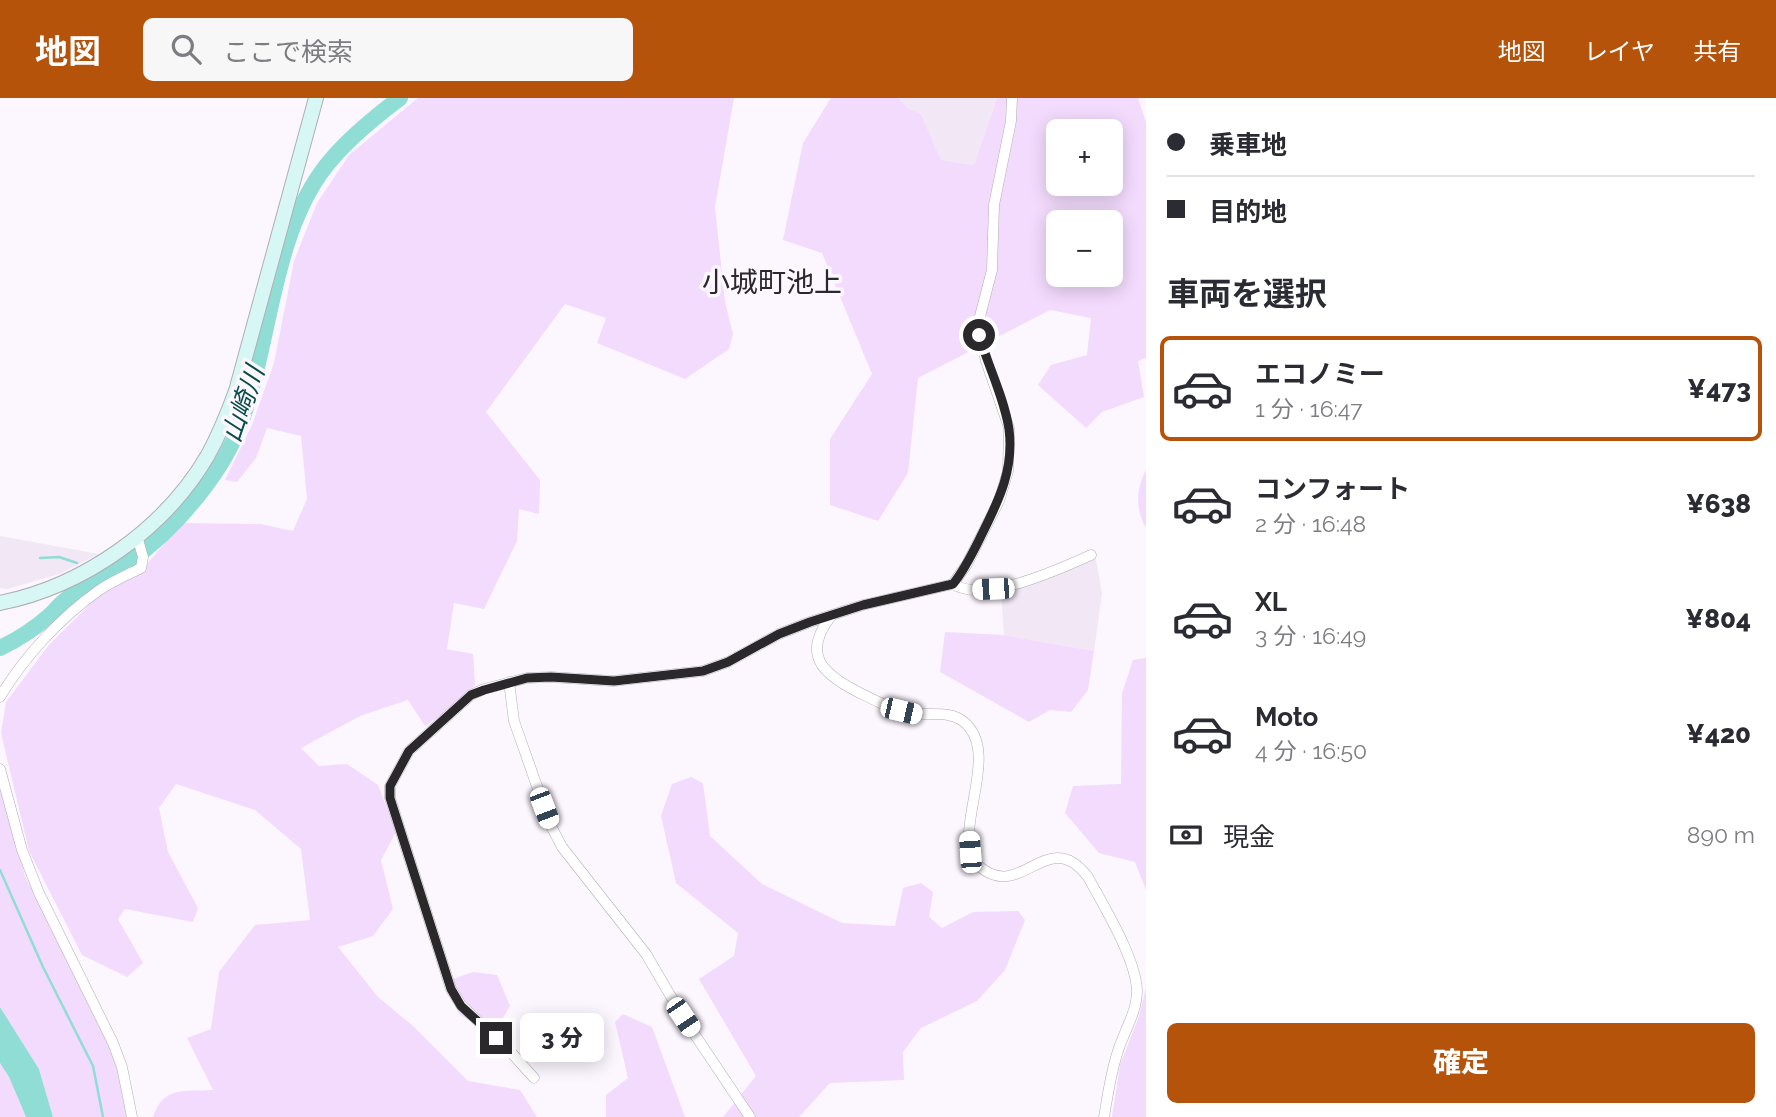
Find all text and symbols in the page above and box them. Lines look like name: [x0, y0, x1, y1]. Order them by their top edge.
search box: [143, 18, 633, 81]
icon: search: [167, 30, 205, 68]
text: 地図: [35, 32, 101, 71]
text: ここで検索: [223, 37, 353, 67]
text: 地図: [1498, 37, 1546, 66]
text: レイヤ: [1584, 37, 1655, 66]
text: 共有: [1693, 37, 1741, 66]
map controls: [1046, 119, 1123, 287]
button: +: [1046, 119, 1123, 196]
text: 乗車地: [1209, 130, 1287, 160]
text: 目的地: [1209, 197, 1287, 227]
button: −: [1046, 210, 1123, 287]
district label: 小城町池上: [702, 266, 842, 299]
text: 車両を選択: [1167, 275, 1327, 312]
route start: [963, 319, 995, 351]
icon: car: [1171, 357, 1234, 420]
water label: 山崎川: [216, 359, 271, 446]
text: エコノミー: [1255, 359, 1385, 389]
text: ¥473: [1687, 374, 1751, 404]
text: 1 分 · 16:47: [1255, 395, 1363, 422]
icon: car: [1171, 472, 1234, 535]
text: コンフォート: [1255, 474, 1410, 504]
text: ¥638: [1686, 489, 1751, 519]
text: 2 分 · 16:48: [1255, 510, 1366, 537]
car: [972, 578, 1015, 600]
icon: car: [1171, 587, 1234, 650]
text: XL: [1255, 587, 1287, 617]
text: ¥804: [1685, 604, 1751, 634]
text: 3 分 · 16:49: [1255, 622, 1366, 649]
car: [879, 696, 924, 726]
icon: car: [1171, 702, 1234, 765]
text: Moto: [1255, 702, 1318, 732]
text: ¥420: [1686, 719, 1751, 749]
text: 4 分 · 16:50: [1255, 737, 1367, 764]
car: [527, 785, 562, 831]
icon: cash: [1167, 816, 1205, 854]
text: 890 m: [1687, 821, 1755, 848]
text: 現金: [1223, 822, 1275, 852]
car: [959, 830, 982, 874]
car: [663, 994, 704, 1040]
callout: 3 分: [520, 1014, 604, 1062]
route end: [480, 1022, 512, 1054]
button: 確定: [1167, 1023, 1755, 1103]
text: 3 分: [541, 1024, 583, 1051]

